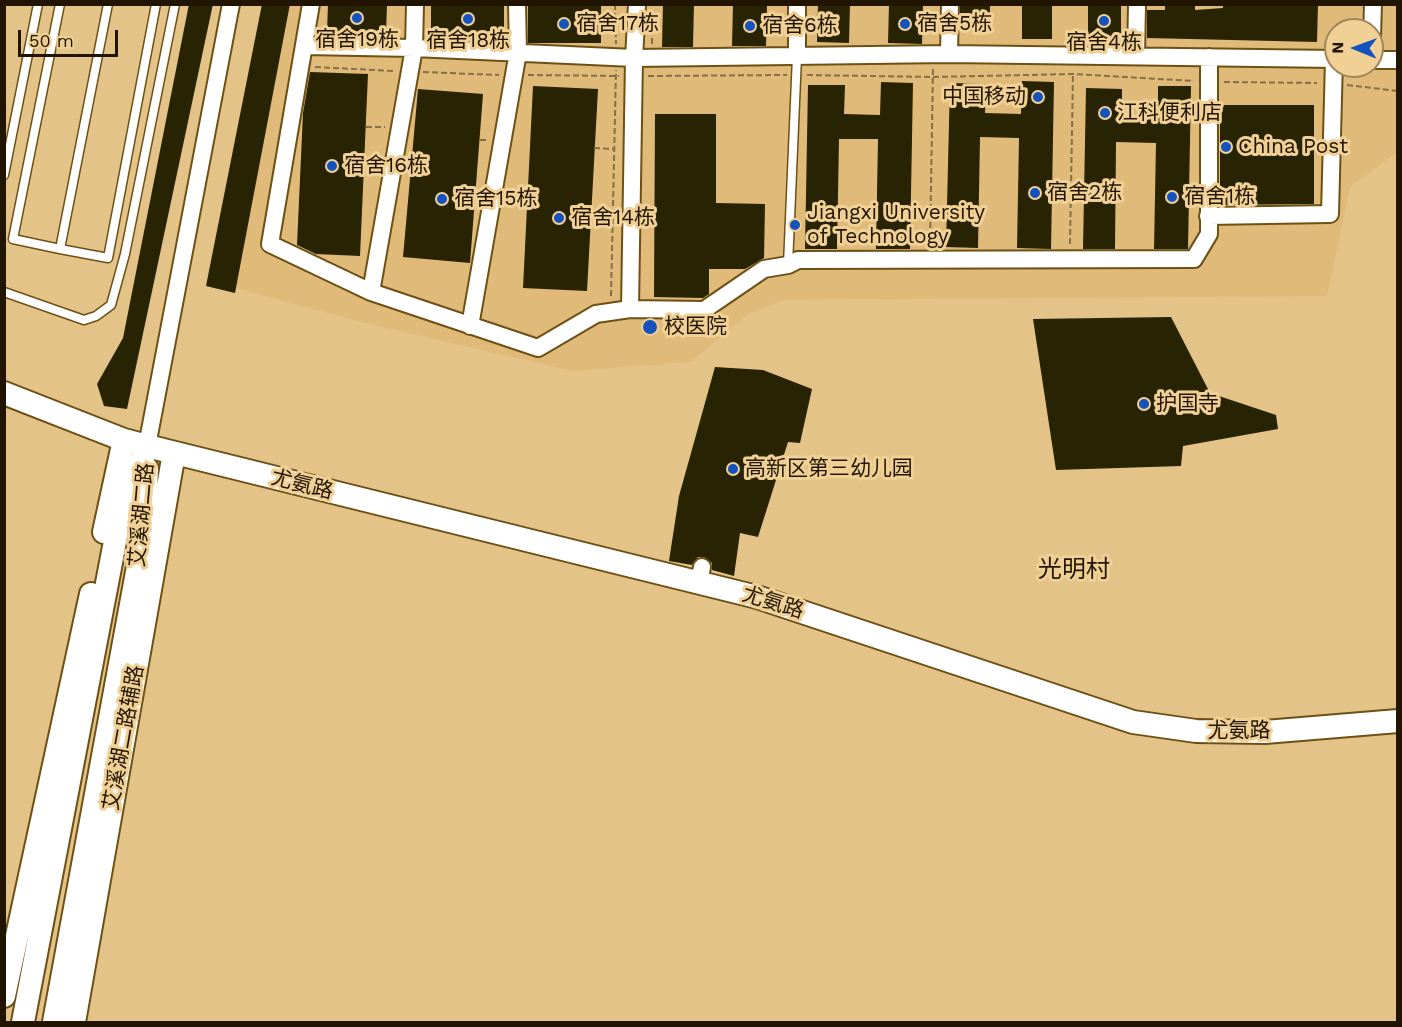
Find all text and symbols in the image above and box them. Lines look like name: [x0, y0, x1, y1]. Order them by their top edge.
marker: 宿舍19栋: [350, 11, 364, 25]
place label: 宿舍17栋: [576, 11, 659, 37]
place label: 宿舍5栋: [917, 11, 992, 37]
marker: 宿舍18栋: [461, 12, 475, 26]
place label: 宿舍6栋: [762, 13, 838, 39]
marker: 宿舍4栋: [1097, 14, 1111, 28]
marker: 宿舍17栋: [557, 17, 571, 31]
marker: 宿舍5栋: [898, 17, 912, 31]
scale bar: [21, 18, 122, 56]
north arrow: [1324, 18, 1384, 78]
marker: 宿舍6栋: [743, 19, 757, 33]
place label: 宿舍19栋: [315, 27, 399, 53]
place label: 宿舍18栋: [426, 28, 510, 54]
text: 50 m: [29, 30, 74, 51]
place label: 宿舍4栋: [1066, 30, 1142, 56]
text: N: [1328, 42, 1347, 54]
place label: 中国移动: [942, 84, 1026, 110]
marker: 中国移动: [1031, 90, 1045, 104]
place label: 江科便利店: [1117, 100, 1222, 126]
marker: 江科便利店: [1098, 106, 1112, 120]
place label: China Post: [1238, 134, 1348, 160]
marker: China Post: [1219, 140, 1233, 154]
place label: 宿舍16栋: [344, 153, 428, 179]
marker: 宿舍16栋: [325, 159, 339, 173]
place label: 宿舍2栋: [1047, 180, 1122, 206]
place label: 宿舍1栋: [1184, 184, 1255, 210]
place label: 宿舍15栋: [454, 186, 537, 212]
marker: 宿舍2栋: [1028, 186, 1042, 200]
marker: 宿舍1栋: [1165, 190, 1179, 204]
marker: 宿舍15栋: [435, 192, 449, 206]
place label: Jiangxi University of Technology: [807, 200, 985, 250]
place label: 宿舍14栋: [571, 205, 655, 231]
marker: 宿舍14栋: [552, 211, 566, 225]
marker: Jiangxi University of Technology: [788, 218, 802, 232]
place label: 校医院: [664, 314, 727, 340]
marker: 校医院: [641, 318, 659, 336]
place label: 护国寺: [1156, 391, 1219, 417]
marker: 护国寺: [1137, 397, 1151, 411]
place label: 高新区第三幼儿园: [745, 456, 913, 482]
street label: 艾溪湖二路: [125, 462, 159, 568]
marker: 高新区第三幼儿园: [726, 462, 740, 476]
street label: 尤氨路: [268, 465, 336, 505]
district label: 光明村: [1038, 556, 1110, 584]
street label: 尤氨路: [739, 582, 807, 624]
street label: 艾溪湖二路辅路: [99, 663, 149, 813]
street label: 尤氨路: [1208, 718, 1270, 744]

